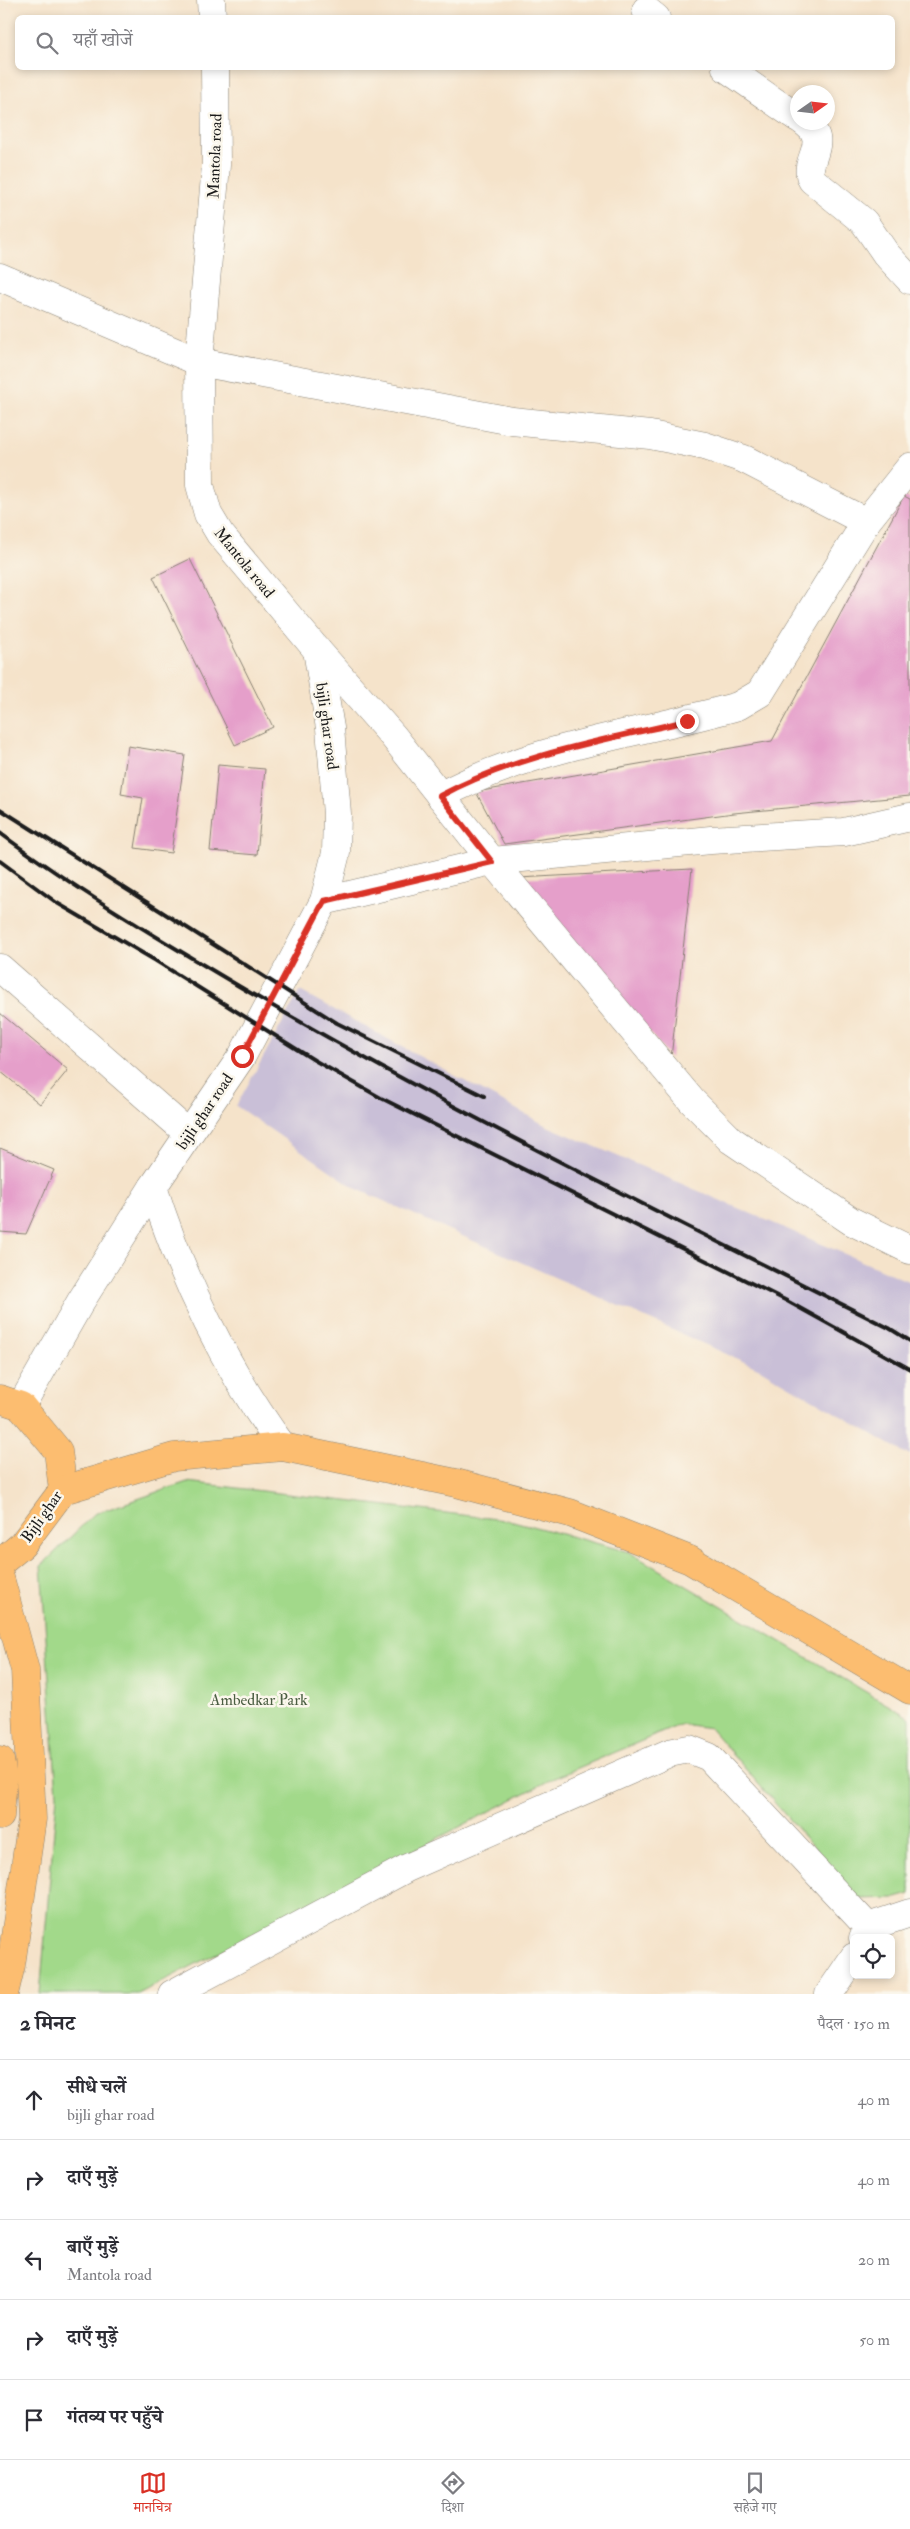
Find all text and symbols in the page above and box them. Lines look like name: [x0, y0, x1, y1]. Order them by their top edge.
search box: [15, 15, 895, 70]
text: यहाँ खोजें: [73, 28, 133, 52]
icon: search: [33, 29, 61, 57]
north arrow: [790, 85, 835, 130]
street label: Mantola road: [204, 113, 226, 199]
street label: Mantola road: [210, 523, 279, 602]
street label: bijli ghar road: [311, 681, 343, 771]
route end: [676, 710, 699, 733]
route start: [231, 1045, 254, 1068]
street label: bijli ghar road: [172, 1070, 238, 1153]
street label: Bijli ghar: [17, 1487, 67, 1546]
park label: Ambedkar Park: [209, 1690, 308, 1710]
map controls: [850, 1934, 895, 1979]
button: locate: [850, 1934, 895, 1979]
text: 2 मिनट: [20, 2010, 75, 2037]
text: पैदल · 150 m: [817, 2014, 890, 2034]
text: सीधे चलें: [67, 2075, 126, 2099]
icon: ahead: [20, 2086, 48, 2114]
text: 40 m: [857, 2090, 890, 2110]
text: bijli ghar road: [67, 2105, 155, 2125]
text: दाएँ मुड़ें: [67, 2165, 118, 2189]
icon: right: [20, 2166, 48, 2194]
text: 40 m: [857, 2170, 890, 2190]
text: बाएँ मुड़ें: [67, 2235, 118, 2259]
icon: left: [20, 2246, 48, 2274]
text: 20 m: [858, 2250, 890, 2270]
text: Mantola road: [67, 2265, 152, 2285]
text: दाएँ मुड़ें: [67, 2325, 118, 2349]
icon: right: [20, 2326, 48, 2354]
text: 50 m: [859, 2330, 890, 2350]
text: गंतव्य पर पहुँचे: [67, 2405, 163, 2429]
icon: arrive: [20, 2406, 48, 2434]
tab: मानचित्र: [134, 2469, 172, 2521]
tab: दिशा: [439, 2469, 467, 2521]
tab: सहेजे गए: [734, 2469, 776, 2521]

